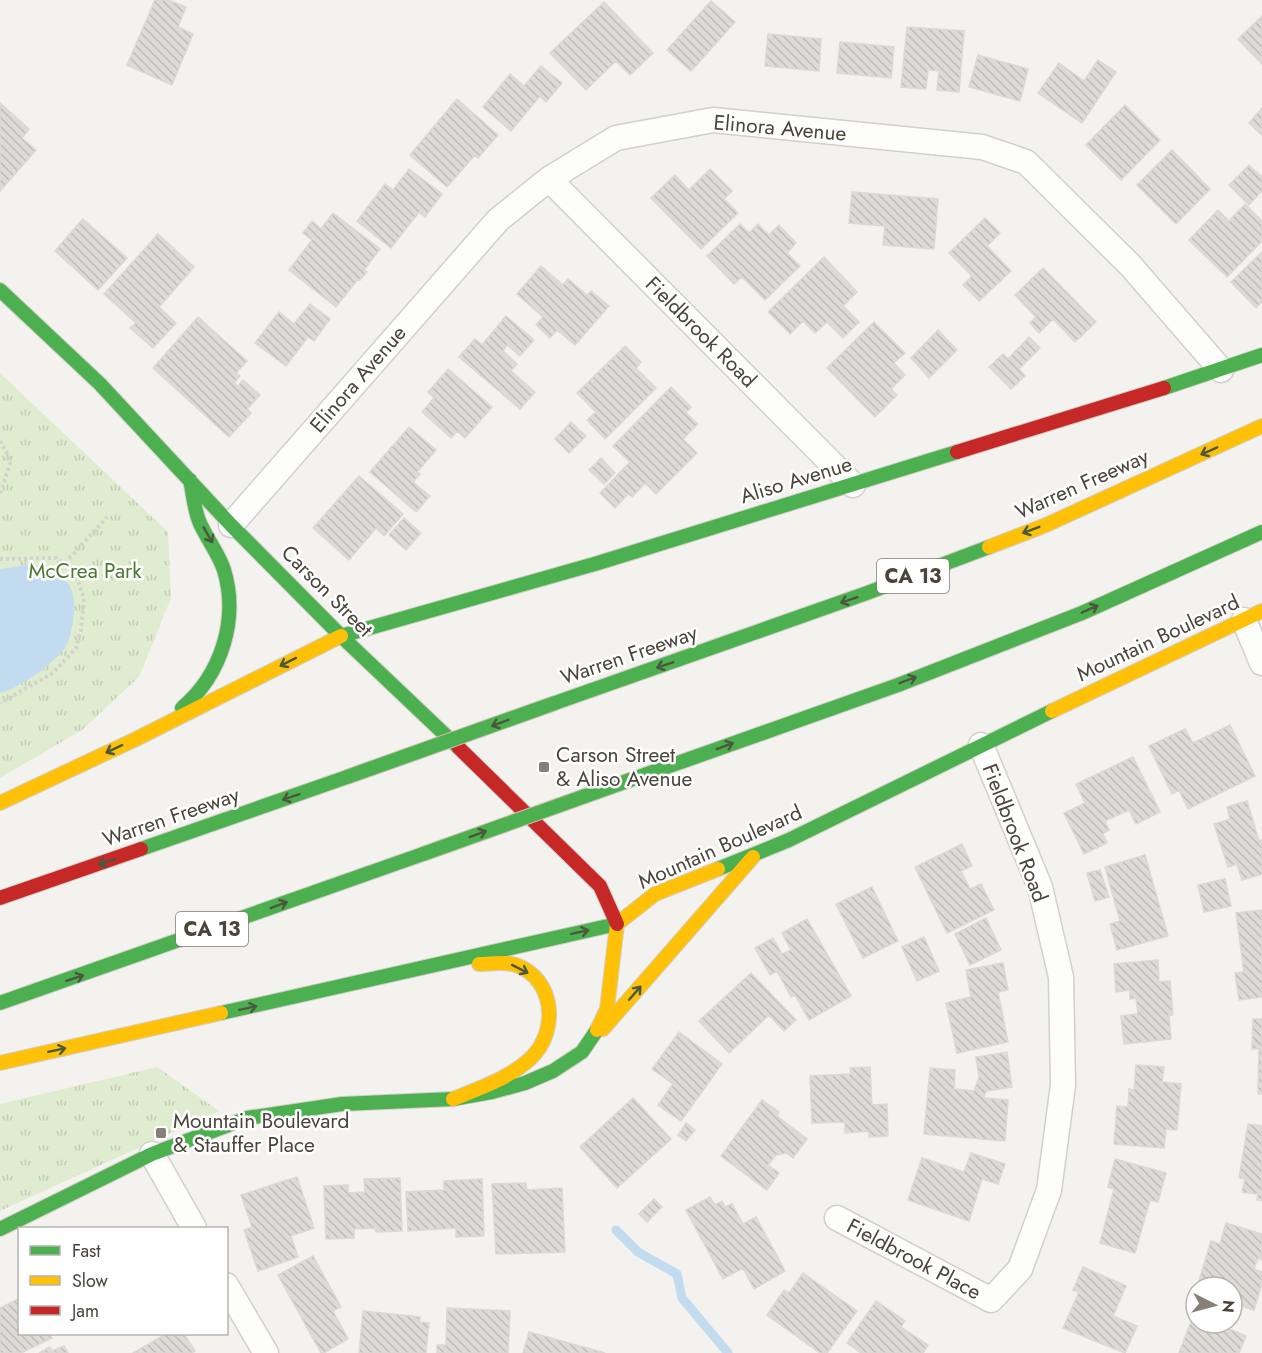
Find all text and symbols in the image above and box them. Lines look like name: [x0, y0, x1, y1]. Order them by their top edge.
street label: Elinora Avenue: [712, 107, 848, 149]
street label: Fieldbrook Road: [639, 270, 763, 394]
street label: Elinora Avenue: [303, 319, 413, 439]
street label: Warren Freeway: [1011, 441, 1154, 527]
one-way arrow: [1200, 446, 1219, 457]
street label: Aliso Avenue: [736, 449, 856, 511]
one-way arrow: [202, 526, 214, 543]
one-way arrow: [1022, 526, 1041, 537]
street label: Carson Street: [274, 538, 380, 644]
park label: McCrea Park: [29, 556, 142, 586]
road number: CA 13: [877, 559, 949, 593]
street label: Mountain Boulevard: [1072, 587, 1244, 689]
one-way arrow: [840, 595, 859, 606]
one-way arrow: [1081, 603, 1099, 614]
street label: Warren Freeway: [557, 617, 702, 692]
one-way arrow: [280, 656, 297, 668]
one-way arrow: [656, 660, 675, 671]
one-way arrow: [899, 674, 917, 685]
one-way arrow: [491, 718, 510, 729]
place label: Carson Street & Aliso Avenue: [556, 740, 692, 794]
one-way arrow: [715, 740, 734, 751]
one-way arrow: [105, 744, 123, 756]
street label: Fieldbrook Road: [975, 759, 1055, 907]
marker: Carson Street & Aliso Avenue: [537, 760, 551, 774]
street label: Warren Freeway: [99, 779, 244, 854]
one-way arrow: [282, 792, 301, 803]
street label: Mountain Boulevard: [633, 797, 807, 897]
one-way arrow: [468, 828, 487, 839]
one-way arrow: [98, 857, 117, 868]
one-way arrow: [269, 899, 288, 910]
road number: CA 13: [176, 912, 248, 946]
one-way arrow: [570, 926, 589, 937]
one-way arrow: [510, 963, 528, 975]
one-way arrow: [65, 972, 84, 983]
one-way arrow: [628, 986, 642, 1001]
one-way arrow: [237, 1002, 257, 1013]
one-way arrow: [47, 1044, 66, 1055]
place label: Mountain Boulevard & Stauffer Place: [173, 1106, 350, 1160]
marker: Mountain Boulevard & Stauffer Place: [154, 1126, 168, 1140]
street label: Fieldbrook Place: [842, 1211, 987, 1307]
legend: [18, 1227, 228, 1335]
text: Fast: [72, 1238, 101, 1264]
text: Slow: [72, 1268, 109, 1294]
north arrow: [1184, 1275, 1244, 1335]
text: Jam: [70, 1298, 99, 1324]
text: N: [1216, 1299, 1241, 1314]

